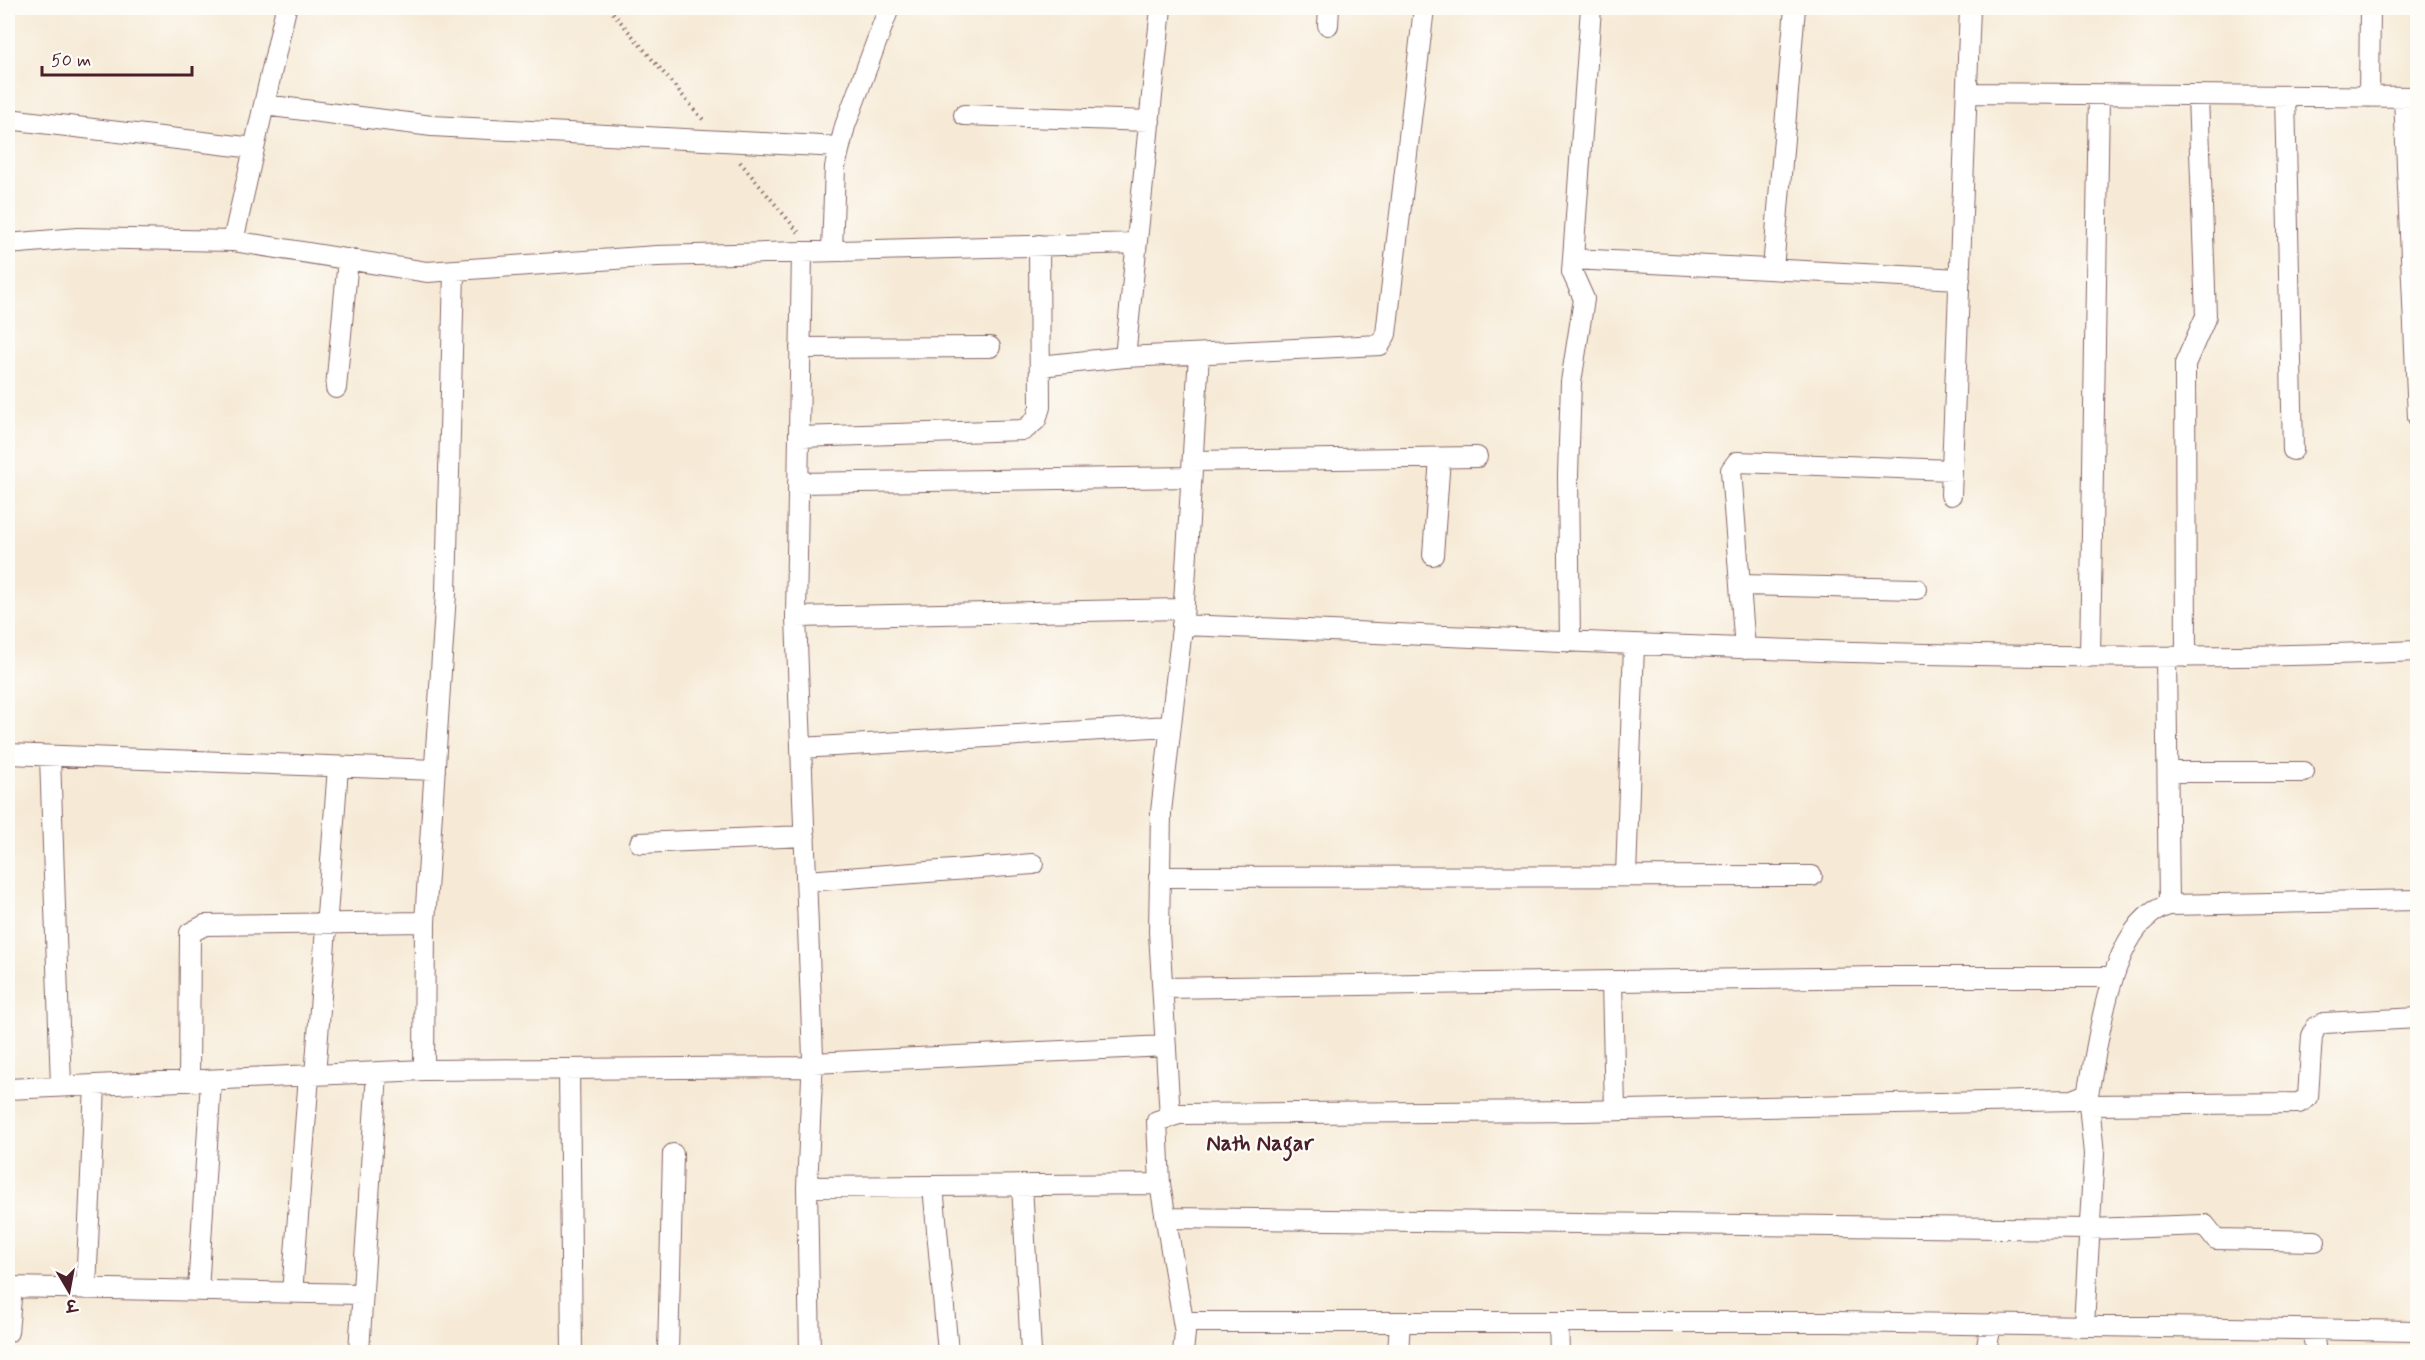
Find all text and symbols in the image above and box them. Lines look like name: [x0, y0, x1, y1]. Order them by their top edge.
scale bar: [42, 39, 192, 77]
text: 50 m: [51, 49, 91, 73]
district label: Nath Nagar: [1206, 1130, 1315, 1162]
north arrow: [39, 1261, 99, 1321]
text: उ: [63, 1293, 80, 1316]

